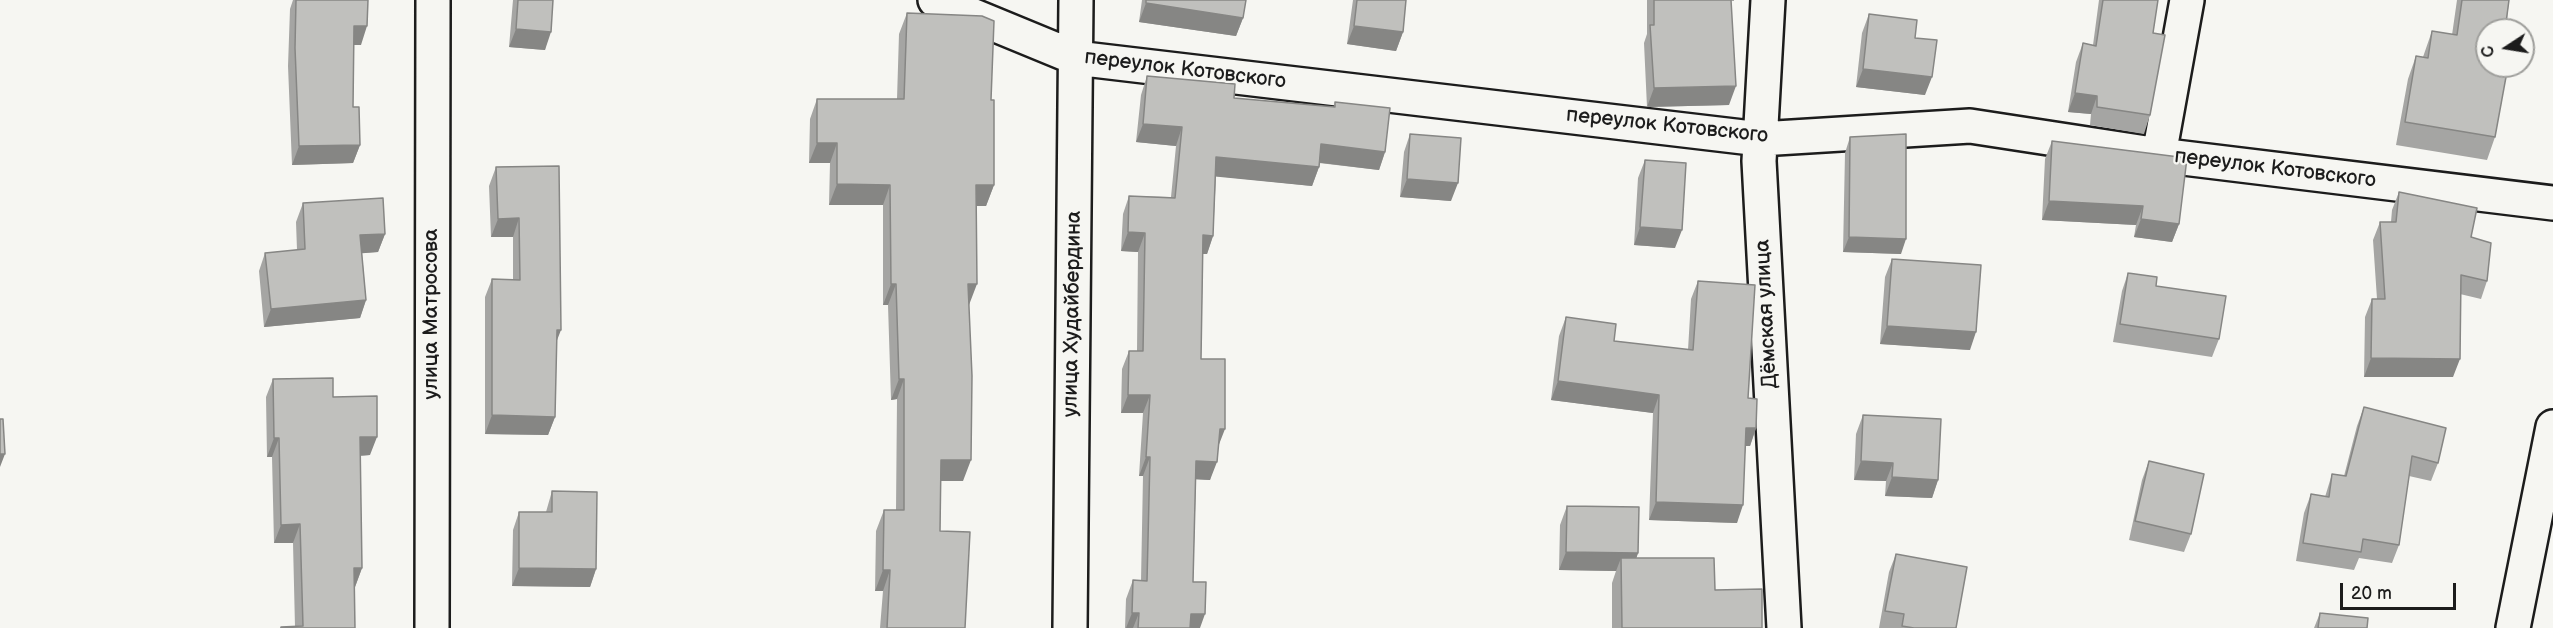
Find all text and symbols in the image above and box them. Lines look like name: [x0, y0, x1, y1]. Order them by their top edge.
north arrow: [2475, 18, 2535, 78]
text: С: [2478, 44, 2499, 59]
street label: переулок Котовского: [1083, 45, 1287, 95]
street label: переулок Котовского: [1565, 103, 1769, 149]
street label: переулок Котовского: [2173, 144, 2377, 194]
street label: улица Худайбердина: [1059, 211, 1087, 417]
street label: улица Матросова: [419, 229, 445, 399]
street label: Дёмская улица: [1751, 239, 1783, 389]
scale bar: [2343, 571, 2458, 609]
text: 20 m: [2351, 583, 2392, 604]

